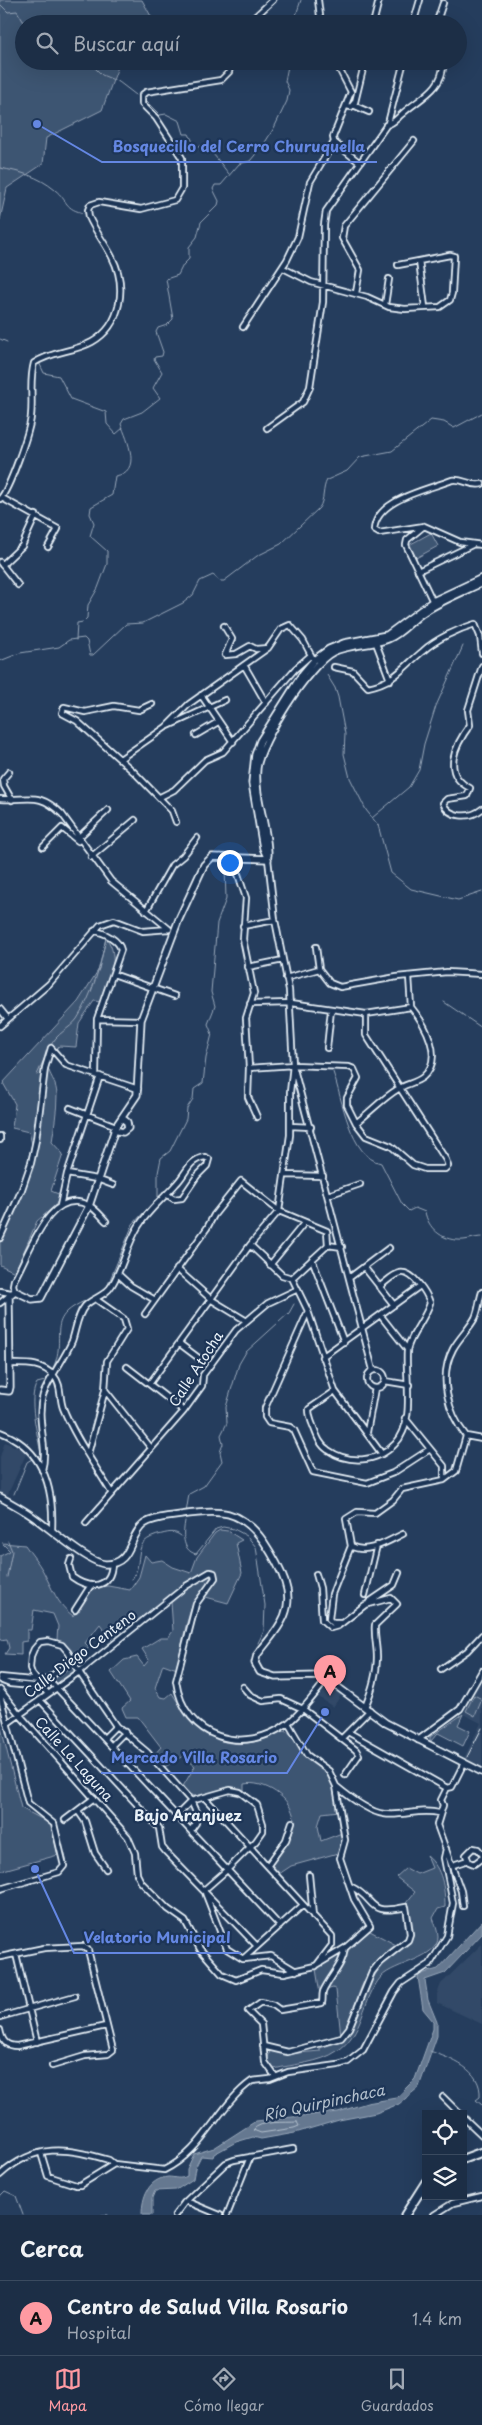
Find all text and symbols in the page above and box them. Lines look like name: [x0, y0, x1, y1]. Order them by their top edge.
search box: [15, 15, 467, 70]
icon: search: [33, 29, 61, 57]
text: Buscar aquí: [73, 29, 180, 57]
callout: Bosquecillo del Cerro Churuquella: [102, 132, 377, 162]
text: Bosquecillo del Cerro Churuquella: [112, 134, 366, 157]
your location: [217, 850, 243, 876]
street label: Calle Atocha: [163, 1327, 228, 1411]
street label: Calle Diego Centeno: [19, 1604, 140, 1703]
pin: A: [314, 1655, 346, 1696]
street label: Calle La Laguna: [30, 1711, 119, 1806]
callout: Mercado Villa Rosario: [101, 1743, 287, 1773]
text: Mercado Villa Rosario: [111, 1745, 277, 1768]
district label: Bajo Aranjuez: [134, 1803, 242, 1826]
callout: Velatorio Municipal: [74, 1923, 241, 1953]
text: Velatorio Municipal: [83, 1925, 231, 1948]
water label: Río Quirpinchaca: [261, 2077, 387, 2126]
map controls: [422, 2110, 467, 2200]
button: locate: [422, 2110, 467, 2155]
button: layers: [422, 2155, 467, 2200]
text: Cerca: [20, 2232, 84, 2264]
text: Centro de Salud Villa Rosario: [67, 2292, 348, 2320]
text: A: [30, 2306, 42, 2330]
text: 1.4 km: [412, 2306, 462, 2330]
text: Hospital: [67, 2320, 131, 2344]
tab: Mapa: [48, 2365, 87, 2416]
tab: Cómo llegar: [184, 2365, 264, 2416]
tab: Guardados: [361, 2365, 434, 2416]

